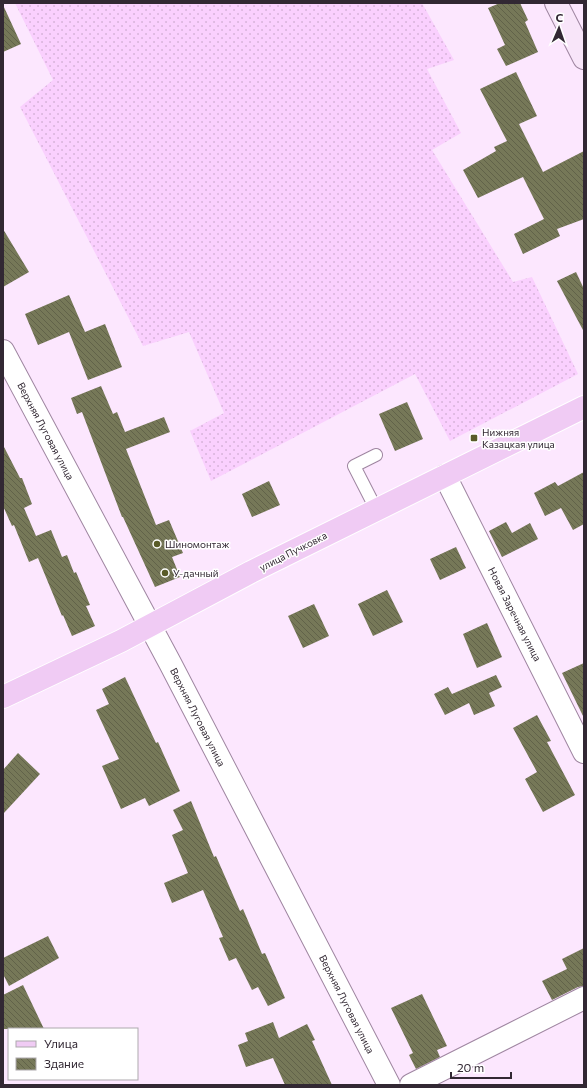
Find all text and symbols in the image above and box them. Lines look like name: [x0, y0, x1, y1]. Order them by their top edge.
north arrow: [539, 8, 579, 48]
text: С: [555, 11, 564, 24]
street label: Верхняя Луговая улица: [15, 380, 77, 482]
place label: Нижняя Казацкая улица: [482, 426, 555, 450]
marker: Нижняя Казацкая улица: [469, 433, 479, 443]
street label: улица Пучковка: [257, 529, 329, 573]
place label: Шиномонтаж: [165, 538, 229, 550]
marker: Шиномонтаж: [152, 539, 162, 549]
street label: Новая Заречная улица: [486, 565, 544, 663]
place label: У-дачный: [173, 567, 218, 579]
marker: У-дачный: [160, 568, 170, 578]
street label: Верхняя Луговая улица: [168, 666, 228, 768]
street label: Верхняя Луговая улица: [317, 953, 377, 1055]
legend: [8, 1028, 138, 1080]
text: Улица: [44, 1036, 78, 1050]
scale bar: [451, 1054, 511, 1080]
text: Здание: [44, 1056, 84, 1070]
text: 20 m: [457, 1060, 484, 1074]

